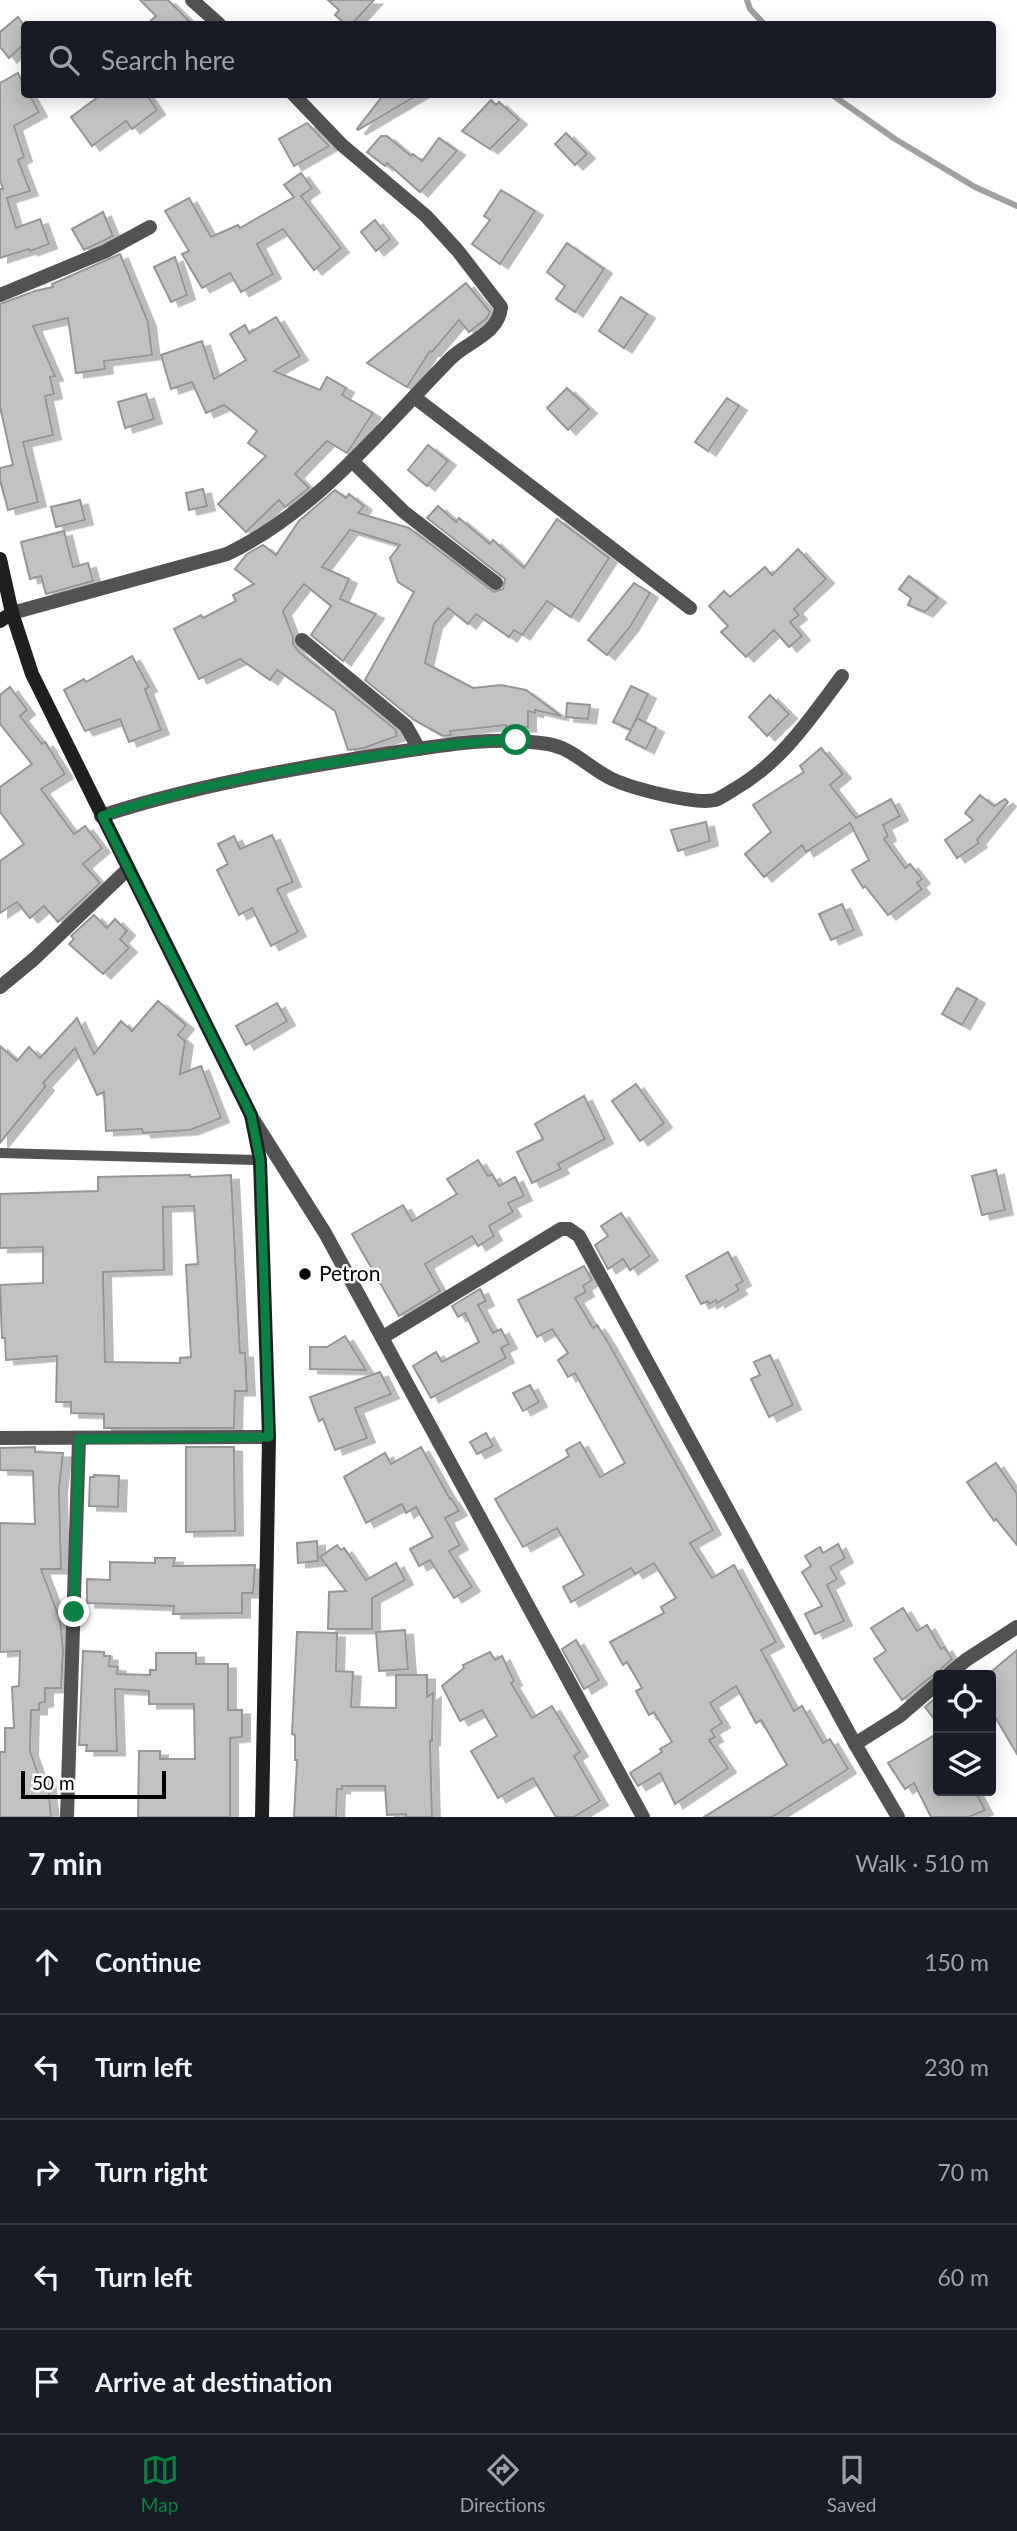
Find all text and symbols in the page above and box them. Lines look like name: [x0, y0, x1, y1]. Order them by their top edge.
search box: [21, 21, 996, 98]
icon: search: [45, 41, 83, 79]
text: Search here: [101, 44, 235, 76]
route start: [500, 724, 531, 755]
place label: Petron: [319, 1260, 380, 1285]
marker: Petron: [297, 1266, 313, 1282]
route end: [58, 1596, 89, 1627]
map controls: [933, 1670, 996, 1796]
button: locate: [933, 1670, 996, 1733]
button: layers: [933, 1733, 996, 1796]
scale bar: [21, 1768, 166, 1800]
text: 50 m: [32, 1771, 75, 1794]
text: 7 min: [28, 1845, 102, 1881]
text: Walk · 510 m: [855, 1849, 989, 1877]
icon: ahead: [28, 1943, 66, 1981]
text: Continue: [95, 1946, 201, 1978]
text: 150 m: [924, 1948, 989, 1976]
icon: left: [28, 2048, 66, 2086]
text: Turn left: [95, 2051, 192, 2083]
text: 230 m: [924, 2053, 989, 2081]
icon: right: [28, 2153, 66, 2191]
text: Turn right: [95, 2156, 208, 2188]
text: 70 m: [938, 2158, 989, 2186]
icon: left: [28, 2258, 66, 2296]
text: Turn left: [95, 2261, 192, 2293]
text: 60 m: [938, 2263, 989, 2291]
icon: arrive: [28, 2363, 66, 2401]
text: Arrive at destination: [95, 2366, 332, 2398]
tab: Map: [141, 2451, 179, 2516]
tab: Directions: [460, 2451, 546, 2516]
tab: Saved: [827, 2451, 876, 2516]

